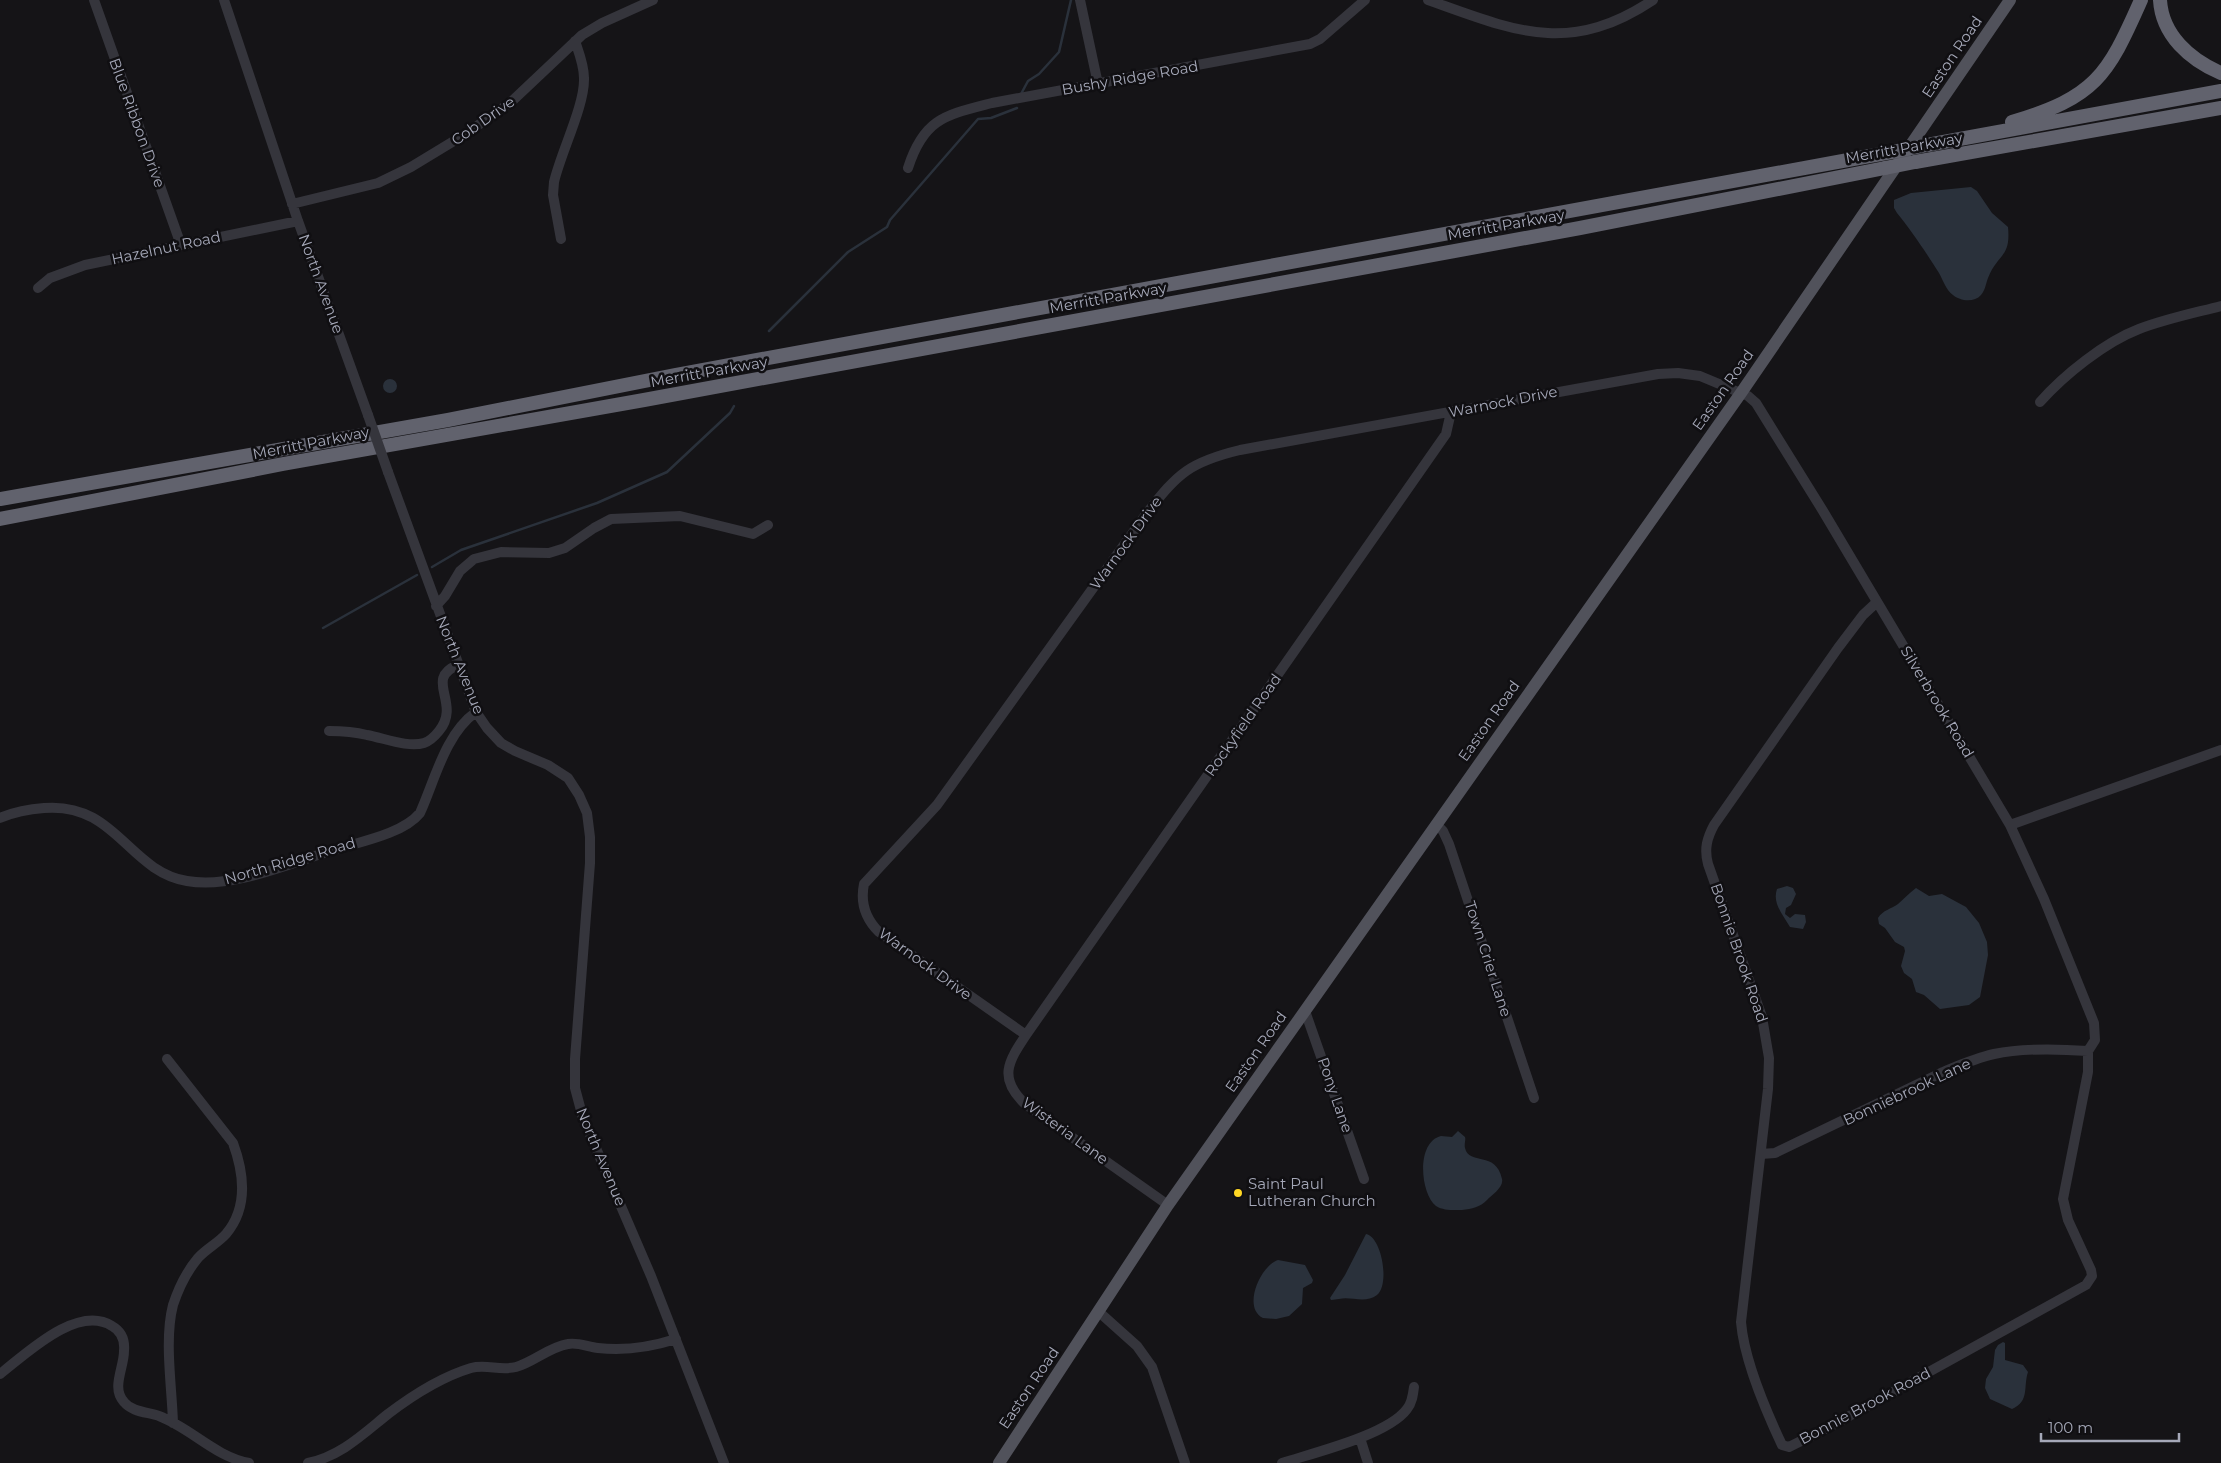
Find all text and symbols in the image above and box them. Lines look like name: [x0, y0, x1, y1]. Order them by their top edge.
street label: Easton Road: [1917, 12, 1986, 101]
street label: Blue Ribbon Drive: [105, 55, 170, 190]
street label: Bushy Ridge Road: [1060, 56, 1200, 99]
street label: Cob Drive: [447, 92, 518, 149]
street label: Merritt Parkway: [1844, 128, 1965, 167]
street label: Merritt Parkway: [1446, 205, 1567, 244]
street label: Hazelnut Road: [110, 227, 222, 268]
street label: North Avenue: [295, 231, 348, 336]
street label: Merritt Parkway: [1048, 278, 1169, 317]
street label: Easton Road: [1688, 346, 1758, 434]
street label: Merritt Parkway: [649, 352, 770, 391]
street label: Warnock Drive: [1447, 382, 1559, 421]
street label: Merritt Parkway: [251, 422, 372, 463]
street label: Warnock Drive: [1085, 492, 1166, 593]
street label: North Avenue: [432, 613, 489, 717]
street label: Silverbrook Road: [1897, 642, 1978, 761]
street label: Rockyfield Road: [1200, 670, 1285, 780]
street label: Easton Road: [1454, 677, 1524, 765]
street label: North Ridge Road: [222, 833, 358, 888]
street label: Bonnie Brook Road: [1707, 881, 1772, 1025]
street label: Town Crier Lane: [1461, 899, 1516, 1019]
street label: Warnock Drive: [875, 923, 976, 1004]
street label: Easton Road: [1221, 1008, 1291, 1096]
street label: Pony Lane: [1314, 1054, 1357, 1135]
street label: Bonniebrook Lane: [1840, 1054, 1974, 1129]
street label: Wisteria Lane: [1018, 1093, 1112, 1168]
street label: North Avenue: [572, 1105, 631, 1209]
place label: Saint Paul Lutheran Church: [1248, 1174, 1376, 1210]
marker: Saint Paul Lutheran Church: [1232, 1187, 1244, 1199]
street label: Easton Road: [994, 1343, 1063, 1432]
street label: Bonnie Brook Road: [1796, 1363, 1934, 1448]
scale bar: [2041, 1410, 2178, 1442]
text: 100 m: [2048, 1418, 2093, 1437]

